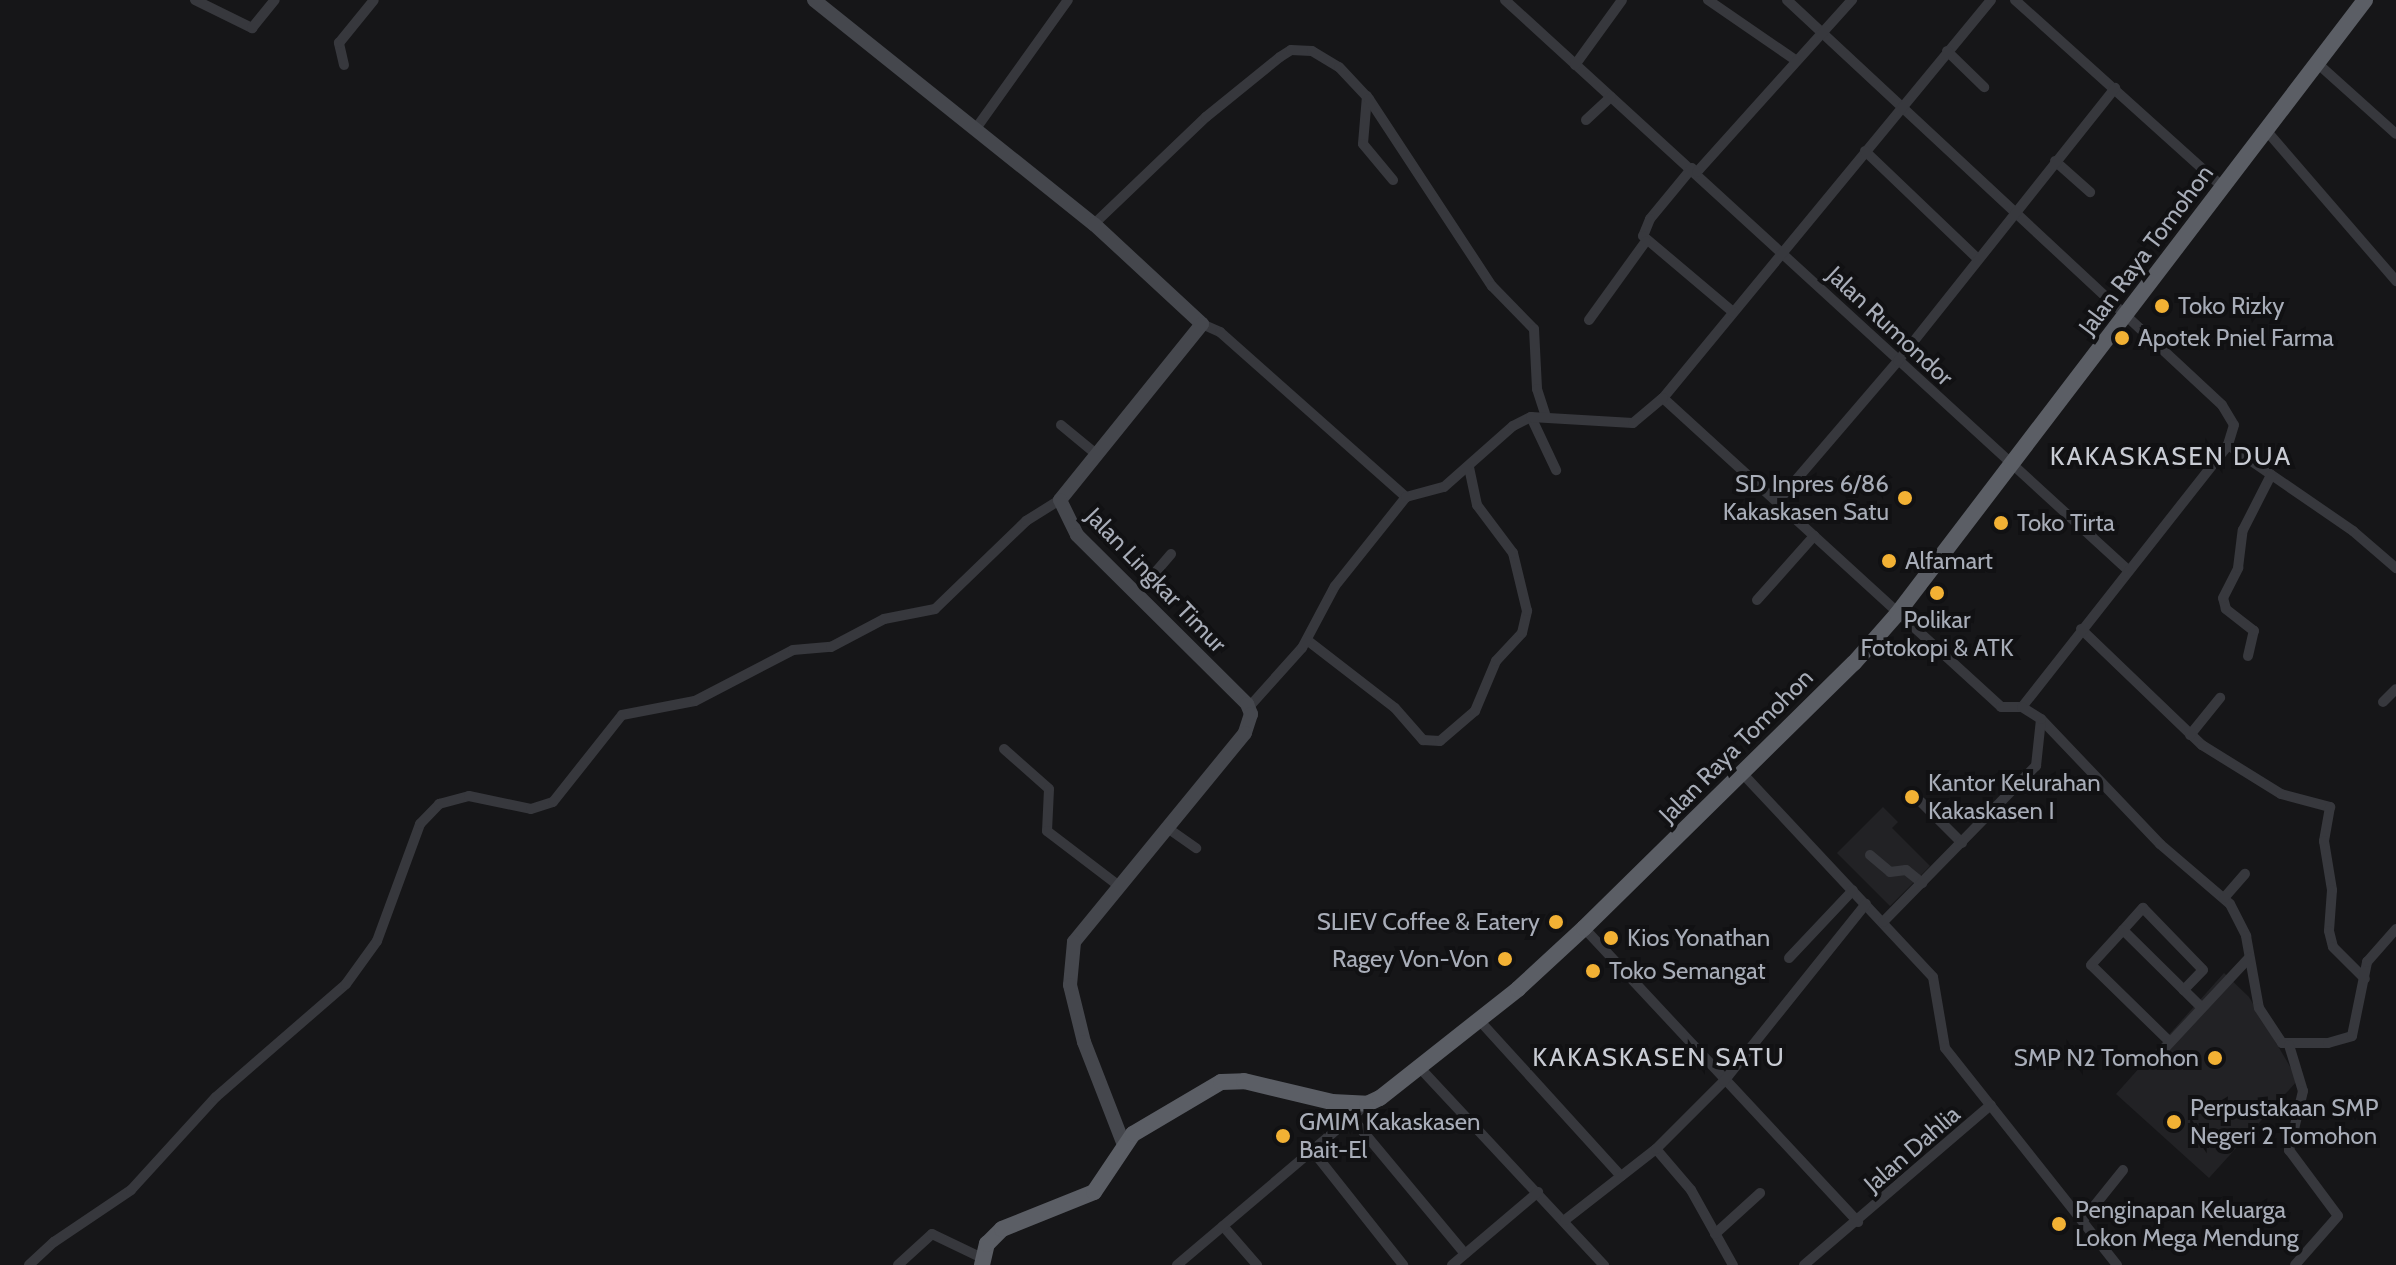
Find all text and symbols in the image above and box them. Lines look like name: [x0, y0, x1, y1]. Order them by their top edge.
street label: Jalan Raya Tomohon: [2073, 159, 2219, 341]
street label: Jalan Rumondor: [1821, 260, 1959, 392]
place label: Toko Rizky: [2178, 292, 2284, 320]
marker: Toko Rizky: [2153, 297, 2171, 315]
place label: Apotek Pniel Farma: [2138, 324, 2334, 352]
marker: Apotek Pniel Farma: [2113, 329, 2131, 347]
district label: KAKASKASEN DUA: [2050, 441, 2292, 473]
place label: SD Inpres 6/86 Kakaskasen Satu: [1723, 470, 1889, 526]
marker: SD Inpres 6/86 Kakaskasen Satu: [1896, 489, 1914, 507]
street label: Jalan Lingkar Timur: [1080, 502, 1232, 658]
place label: Toko Tirta: [2017, 509, 2115, 537]
marker: Toko Tirta: [1992, 514, 2010, 532]
place label: Alfamart: [1905, 547, 1993, 575]
marker: Alfamart: [1880, 552, 1898, 570]
marker: Polikar Fotokopi & ATK: [1928, 584, 1946, 602]
place label: Polikar Fotokopi & ATK: [1861, 606, 2013, 662]
street label: Jalan Raya Tomohon: [1653, 663, 1819, 829]
place label: Kantor Kelurahan Kakaskasen I: [1928, 769, 2101, 825]
marker: Kantor Kelurahan Kakaskasen I: [1903, 788, 1921, 806]
place label: SLIEV Coffee & Eatery: [1317, 908, 1540, 936]
marker: SLIEV Coffee & Eatery: [1547, 913, 1565, 931]
place label: Kios Yonathan: [1627, 924, 1770, 952]
marker: Kios Yonathan: [1602, 929, 1620, 947]
place label: Ragey Von-Von: [1332, 945, 1489, 973]
marker: Ragey Von-Von: [1496, 950, 1514, 968]
place label: Toko Semangat: [1609, 957, 1766, 985]
marker: Toko Semangat: [1584, 962, 1602, 980]
district label: KAKASKASEN SATU: [1532, 1042, 1786, 1074]
place label: SMP N2 Tomohon: [2014, 1044, 2199, 1072]
marker: SMP N2 Tomohon: [2206, 1049, 2224, 1067]
place label: Perpustakaan SMP Negeri 2 Tomohon: [2190, 1094, 2378, 1150]
street label: Jalan Dahlia: [1858, 1100, 1966, 1198]
place label: GMIM Kakaskasen Bait-El: [1299, 1108, 1480, 1164]
marker: Perpustakaan SMP Negeri 2 Tomohon: [2165, 1113, 2183, 1131]
marker: GMIM Kakaskasen Bait-El: [1274, 1127, 1292, 1145]
place label: Penginapan Keluarga Lokon Mega Mendung: [2075, 1196, 2299, 1252]
marker: Penginapan Keluarga Lokon Mega Mendung: [2050, 1215, 2068, 1233]

